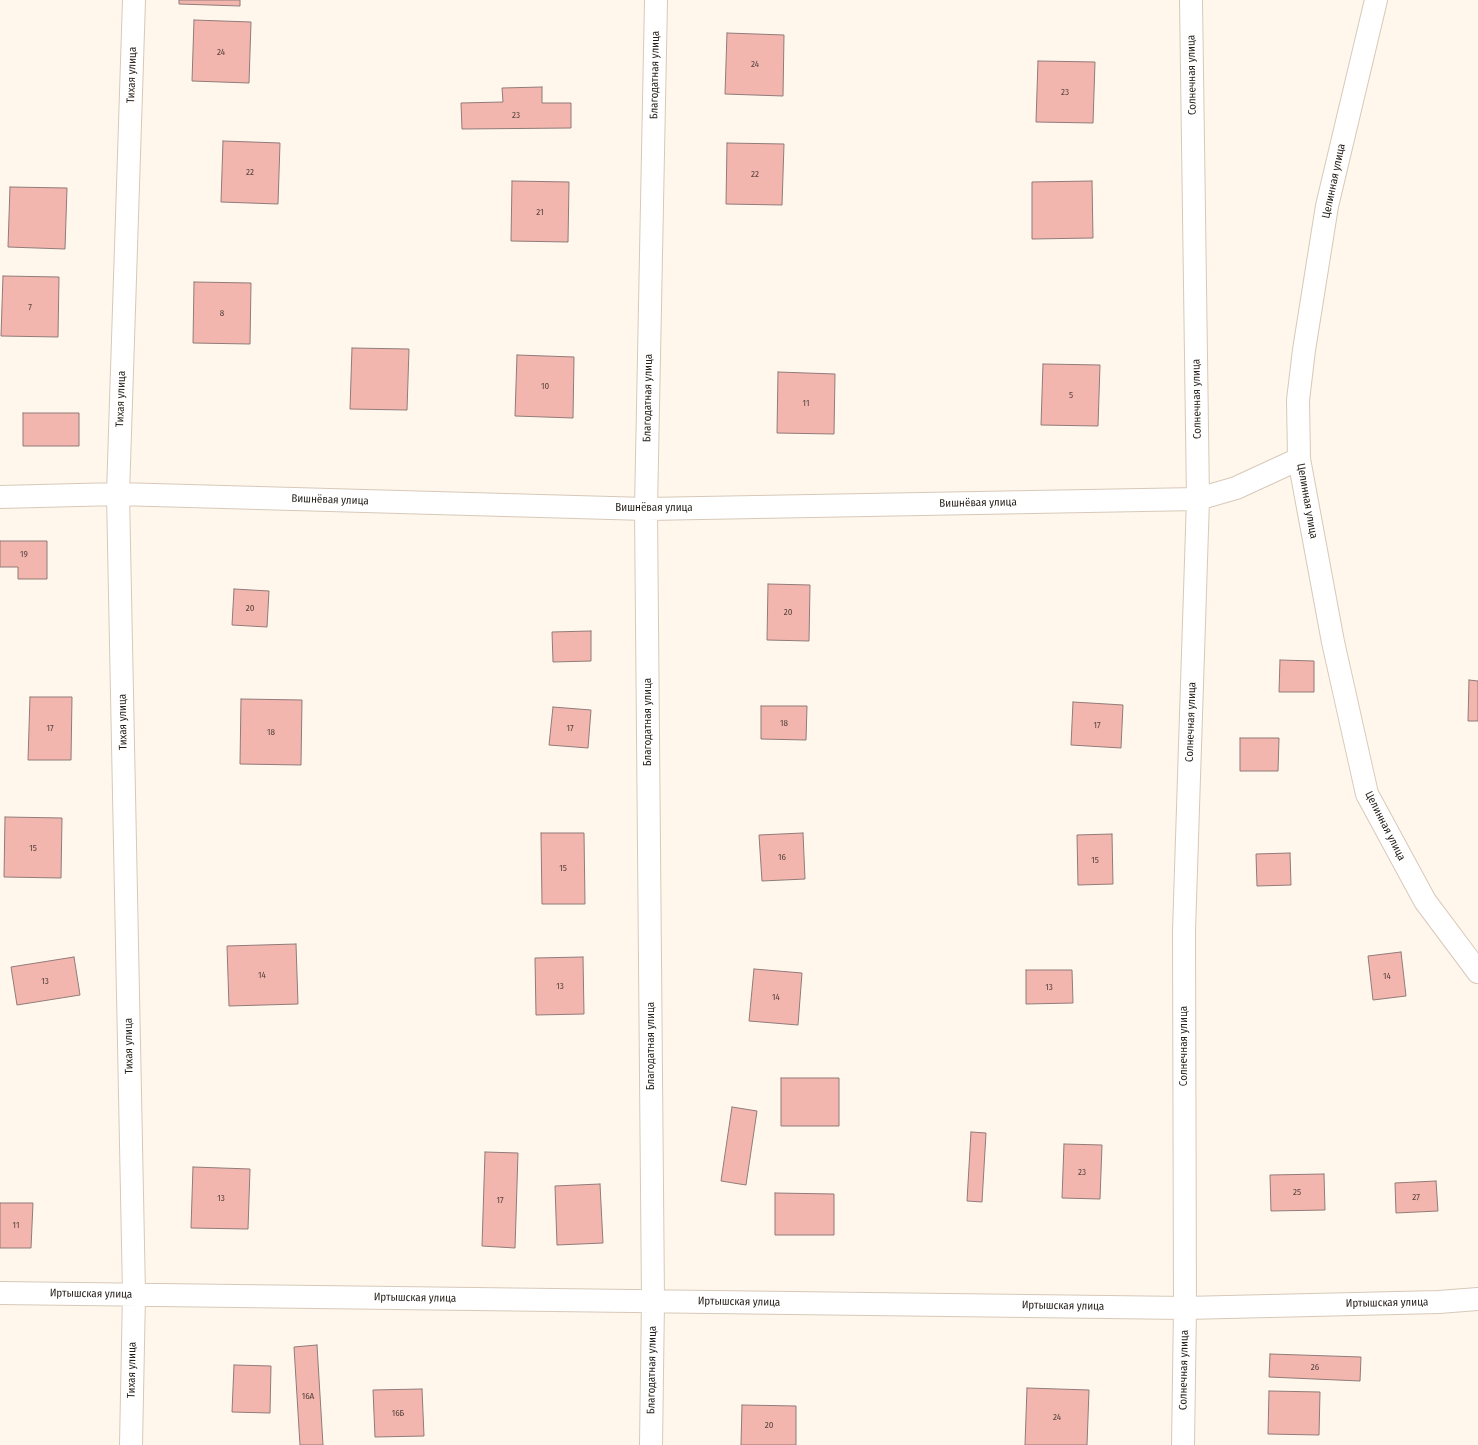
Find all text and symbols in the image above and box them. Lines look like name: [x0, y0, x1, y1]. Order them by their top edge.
street label: Благодатная улица: [648, 31, 662, 119]
street label: Солнечная улица: [1185, 35, 1199, 115]
street label: Тихая улица: [124, 47, 140, 103]
house number: 24: [217, 47, 225, 57]
house number: 24: [751, 59, 759, 69]
house number: 23: [1061, 87, 1069, 97]
house number: 23: [512, 110, 520, 120]
street label: Целинная улица: [1320, 142, 1348, 220]
house number: 22: [246, 167, 254, 177]
house number: 22: [751, 169, 759, 179]
house number: 21: [536, 207, 544, 217]
house number: 7: [28, 302, 32, 312]
house number: 8: [220, 308, 224, 318]
street label: Благодатная улица: [641, 354, 655, 442]
street label: Солнечная улица: [1190, 359, 1204, 439]
street label: Тихая улица: [113, 371, 129, 427]
house number: 10: [541, 381, 549, 391]
house number: 5: [1069, 390, 1073, 400]
house number: 11: [803, 398, 809, 408]
street label: Целинная улица: [1294, 462, 1320, 540]
street label: Вишнёвая улица: [291, 492, 369, 508]
street label: Вишнёвая улица: [939, 496, 1017, 510]
street label: Вишнёвая улица: [615, 501, 693, 515]
house number: 19: [20, 549, 28, 559]
house number: 20: [246, 603, 254, 613]
house number: 20: [784, 607, 792, 617]
street label: Благодатная улица: [641, 678, 655, 766]
street label: Солнечная улица: [1183, 682, 1199, 762]
street label: Тихая улица: [116, 694, 130, 750]
house number: 18: [780, 718, 788, 728]
house number: 17: [1093, 720, 1101, 730]
house number: 17: [46, 723, 54, 733]
house number: 17: [566, 723, 574, 733]
house number: 18: [267, 727, 275, 737]
street label: Целинная улица: [1362, 789, 1408, 863]
house number: 15: [29, 843, 37, 853]
house number: 16: [778, 852, 786, 862]
house number: 15: [1091, 855, 1099, 865]
house number: 15: [559, 863, 567, 873]
house number: 14: [258, 970, 266, 980]
house number: 14: [1383, 971, 1391, 981]
house number: 13: [41, 976, 49, 986]
house number: 13: [556, 981, 564, 991]
house number: 13: [1045, 982, 1053, 992]
house number: 14: [772, 992, 780, 1002]
street label: Благодатная улица: [644, 1002, 658, 1090]
street label: Солнечная улица: [1177, 1006, 1191, 1086]
street label: Тихая улица: [122, 1018, 136, 1074]
house number: 23: [1078, 1167, 1086, 1177]
house number: 25: [1293, 1187, 1301, 1197]
house number: 27: [1412, 1192, 1420, 1202]
house number: 13: [217, 1193, 225, 1203]
house number: 17: [496, 1195, 504, 1205]
house number: 11: [13, 1220, 19, 1230]
street label: Иртышская улица: [50, 1287, 132, 1301]
street label: Иртышская улица: [374, 1291, 456, 1305]
street label: Иртышская улица: [698, 1295, 780, 1309]
street label: Иртышская улица: [1346, 1296, 1428, 1310]
street label: Иртышская улица: [1022, 1299, 1104, 1313]
street label: Благодатная улица: [645, 1326, 659, 1414]
street label: Солнечная улица: [1177, 1330, 1191, 1410]
street label: Тихая улица: [125, 1342, 139, 1398]
house number: 26: [1311, 1362, 1319, 1372]
house number: 16А: [302, 1391, 314, 1401]
house number: 16Б: [392, 1408, 404, 1418]
house number: 24: [1053, 1412, 1061, 1422]
house number: 20: [765, 1420, 773, 1430]

